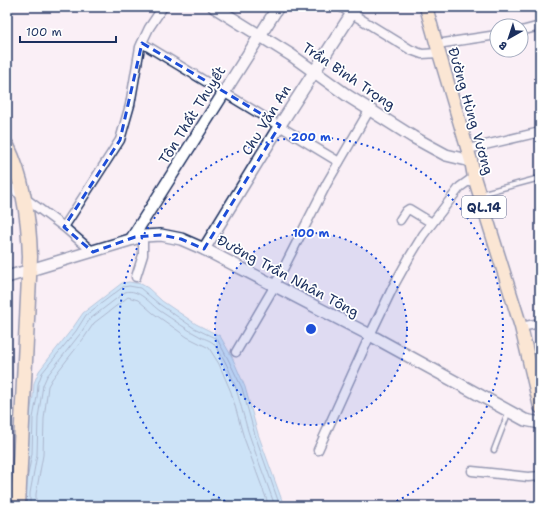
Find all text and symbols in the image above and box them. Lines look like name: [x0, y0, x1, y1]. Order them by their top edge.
scale bar: [20, 18, 116, 44]
north arrow: [489, 18, 529, 58]
text: 100 m: [26, 24, 62, 40]
text: B: [496, 37, 510, 53]
street label: Trần Bình Trọng: [299, 38, 399, 114]
street label: Đường Hùng Vương: [444, 45, 498, 177]
street label: Tôn Thất Thuyết: [155, 63, 229, 167]
street label: Chu Văn An: [237, 81, 295, 158]
text: 200 m: [291, 129, 331, 145]
road number: QL.14: [462, 196, 506, 218]
text: 100 m: [293, 225, 330, 241]
street label: Đường Trần Nhân Tông: [214, 231, 362, 321]
centre of rings: [304, 322, 318, 336]

